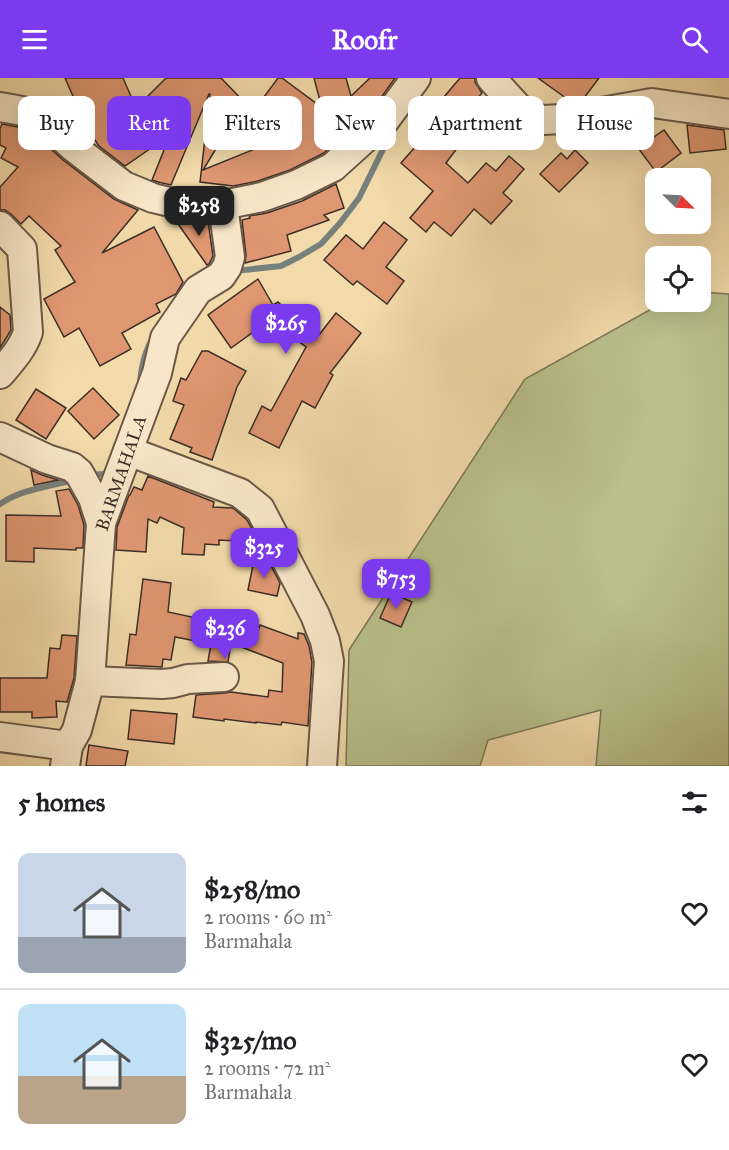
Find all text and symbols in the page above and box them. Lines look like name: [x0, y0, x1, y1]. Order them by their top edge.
icon: menu: [18, 23, 51, 56]
text: Roofr: [332, 23, 397, 56]
icon: search: [678, 23, 711, 56]
chip: Buy: [18, 96, 95, 150]
chip: Rent: [107, 96, 191, 150]
chip: Filters: [203, 96, 302, 150]
chip: New: [314, 96, 396, 150]
chip: Apartment: [408, 96, 544, 150]
chip: House: [556, 96, 654, 150]
north arrow: [645, 168, 711, 234]
map controls: [645, 168, 711, 312]
pin: $258: [163, 186, 235, 237]
text: $258: [178, 193, 220, 217]
button: locate: [645, 246, 711, 312]
pin: $265: [250, 304, 322, 355]
text: $265: [265, 311, 307, 335]
street label: BARMAHALA: [91, 412, 151, 534]
pin: $325: [228, 528, 300, 579]
text: $325: [244, 535, 284, 559]
pin: $753: [360, 559, 432, 610]
text: $753: [376, 566, 416, 590]
pin: $236: [189, 609, 261, 660]
text: $236: [205, 616, 245, 640]
text: 5 homes: [18, 786, 105, 818]
icon: filters: [678, 786, 711, 819]
text: $258/mo: [204, 873, 300, 905]
icon: home: [66, 877, 138, 949]
icon: heart: [678, 897, 711, 930]
text: 2 rooms · 60 m²: [204, 905, 332, 929]
text: Barmahala: [204, 929, 292, 953]
text: $325/mo: [204, 1024, 296, 1056]
icon: home: [66, 1028, 138, 1100]
icon: heart: [678, 1048, 711, 1081]
text: 2 rooms · 72 m²: [204, 1056, 331, 1080]
text: Barmahala: [204, 1080, 292, 1104]

